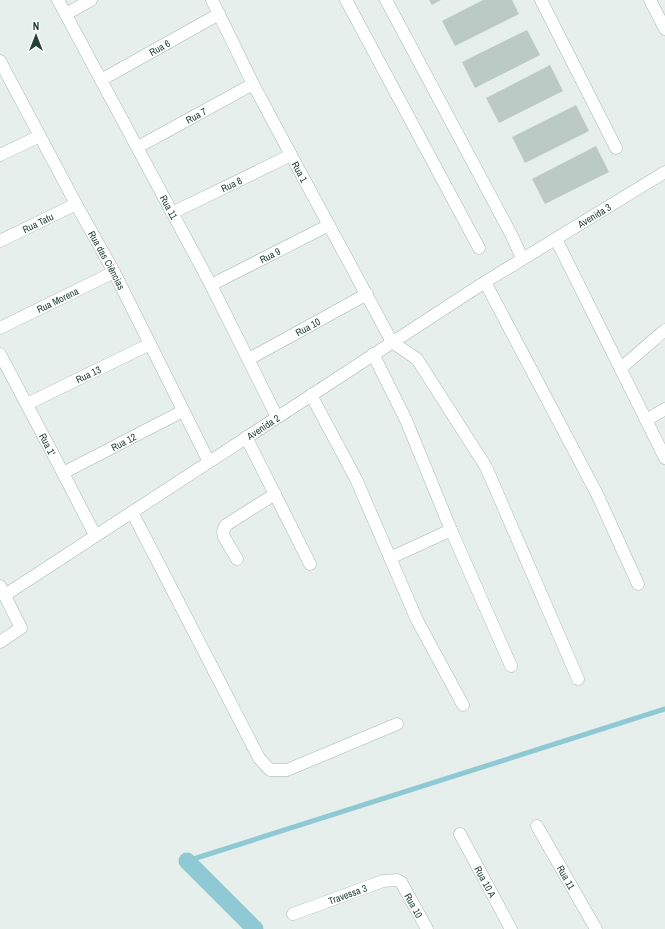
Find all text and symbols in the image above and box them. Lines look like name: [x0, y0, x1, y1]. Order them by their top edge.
north arrow: [16, 16, 56, 56]
text: N: [33, 19, 39, 33]
street label: Rua 6: [147, 36, 173, 58]
street label: Rua 7: [183, 104, 209, 126]
street label: Rua 1: [289, 159, 311, 185]
street label: Rua 8: [219, 173, 244, 195]
street label: Rua 11: [157, 193, 181, 222]
street label: Avenida 3: [574, 200, 614, 231]
street label: Rua Tatu: [20, 210, 55, 236]
street label: Rua das Ciências: [86, 228, 128, 292]
street label: Rua 9: [257, 244, 283, 266]
street label: Rua Morena: [34, 284, 81, 316]
street label: Rua 10: [293, 314, 323, 339]
street label: Rua 13: [73, 362, 103, 386]
street label: Avenida 2: [243, 411, 282, 443]
street label: Rua 12: [109, 430, 139, 454]
street label: Rua 1': [36, 431, 59, 458]
street label: Rua 11: [554, 863, 579, 892]
street label: Rua 10 A: [472, 864, 500, 900]
street label: Travessa 3: [326, 881, 369, 907]
street label: Rua 10: [402, 891, 426, 920]

